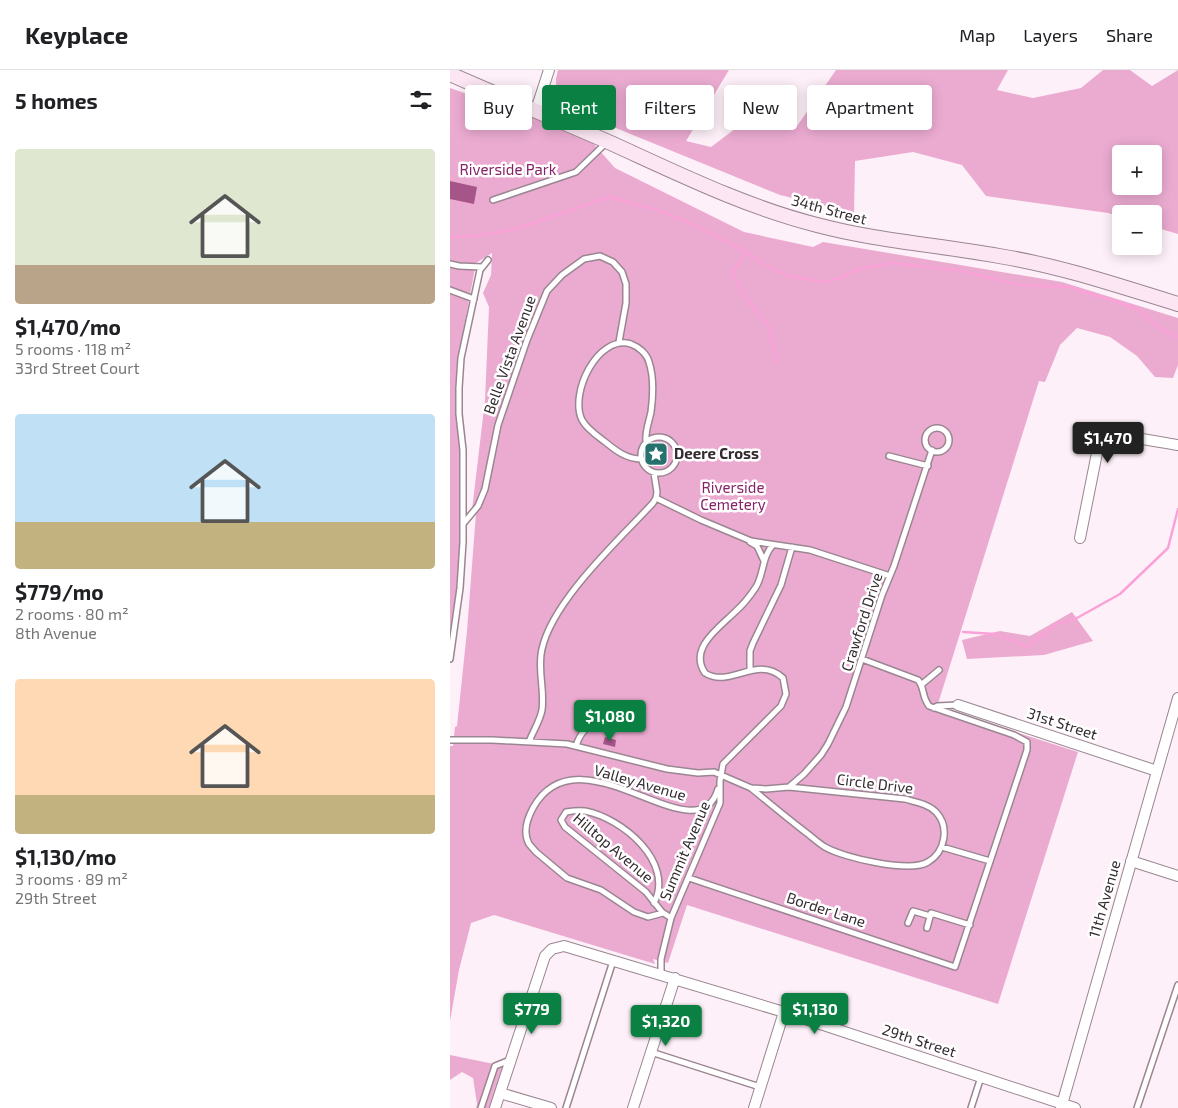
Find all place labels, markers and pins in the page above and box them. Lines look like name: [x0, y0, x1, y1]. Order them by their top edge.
pin: $1,470: [1067, 422, 1149, 464]
place icon: Deere Cross: [643, 441, 669, 467]
place label: Deere Cross: [674, 444, 759, 462]
pin: $1,080: [569, 700, 651, 742]
pin: $779: [502, 992, 562, 1035]
pin: $1,130: [774, 992, 856, 1035]
pin: $1,320: [625, 1004, 707, 1047]

